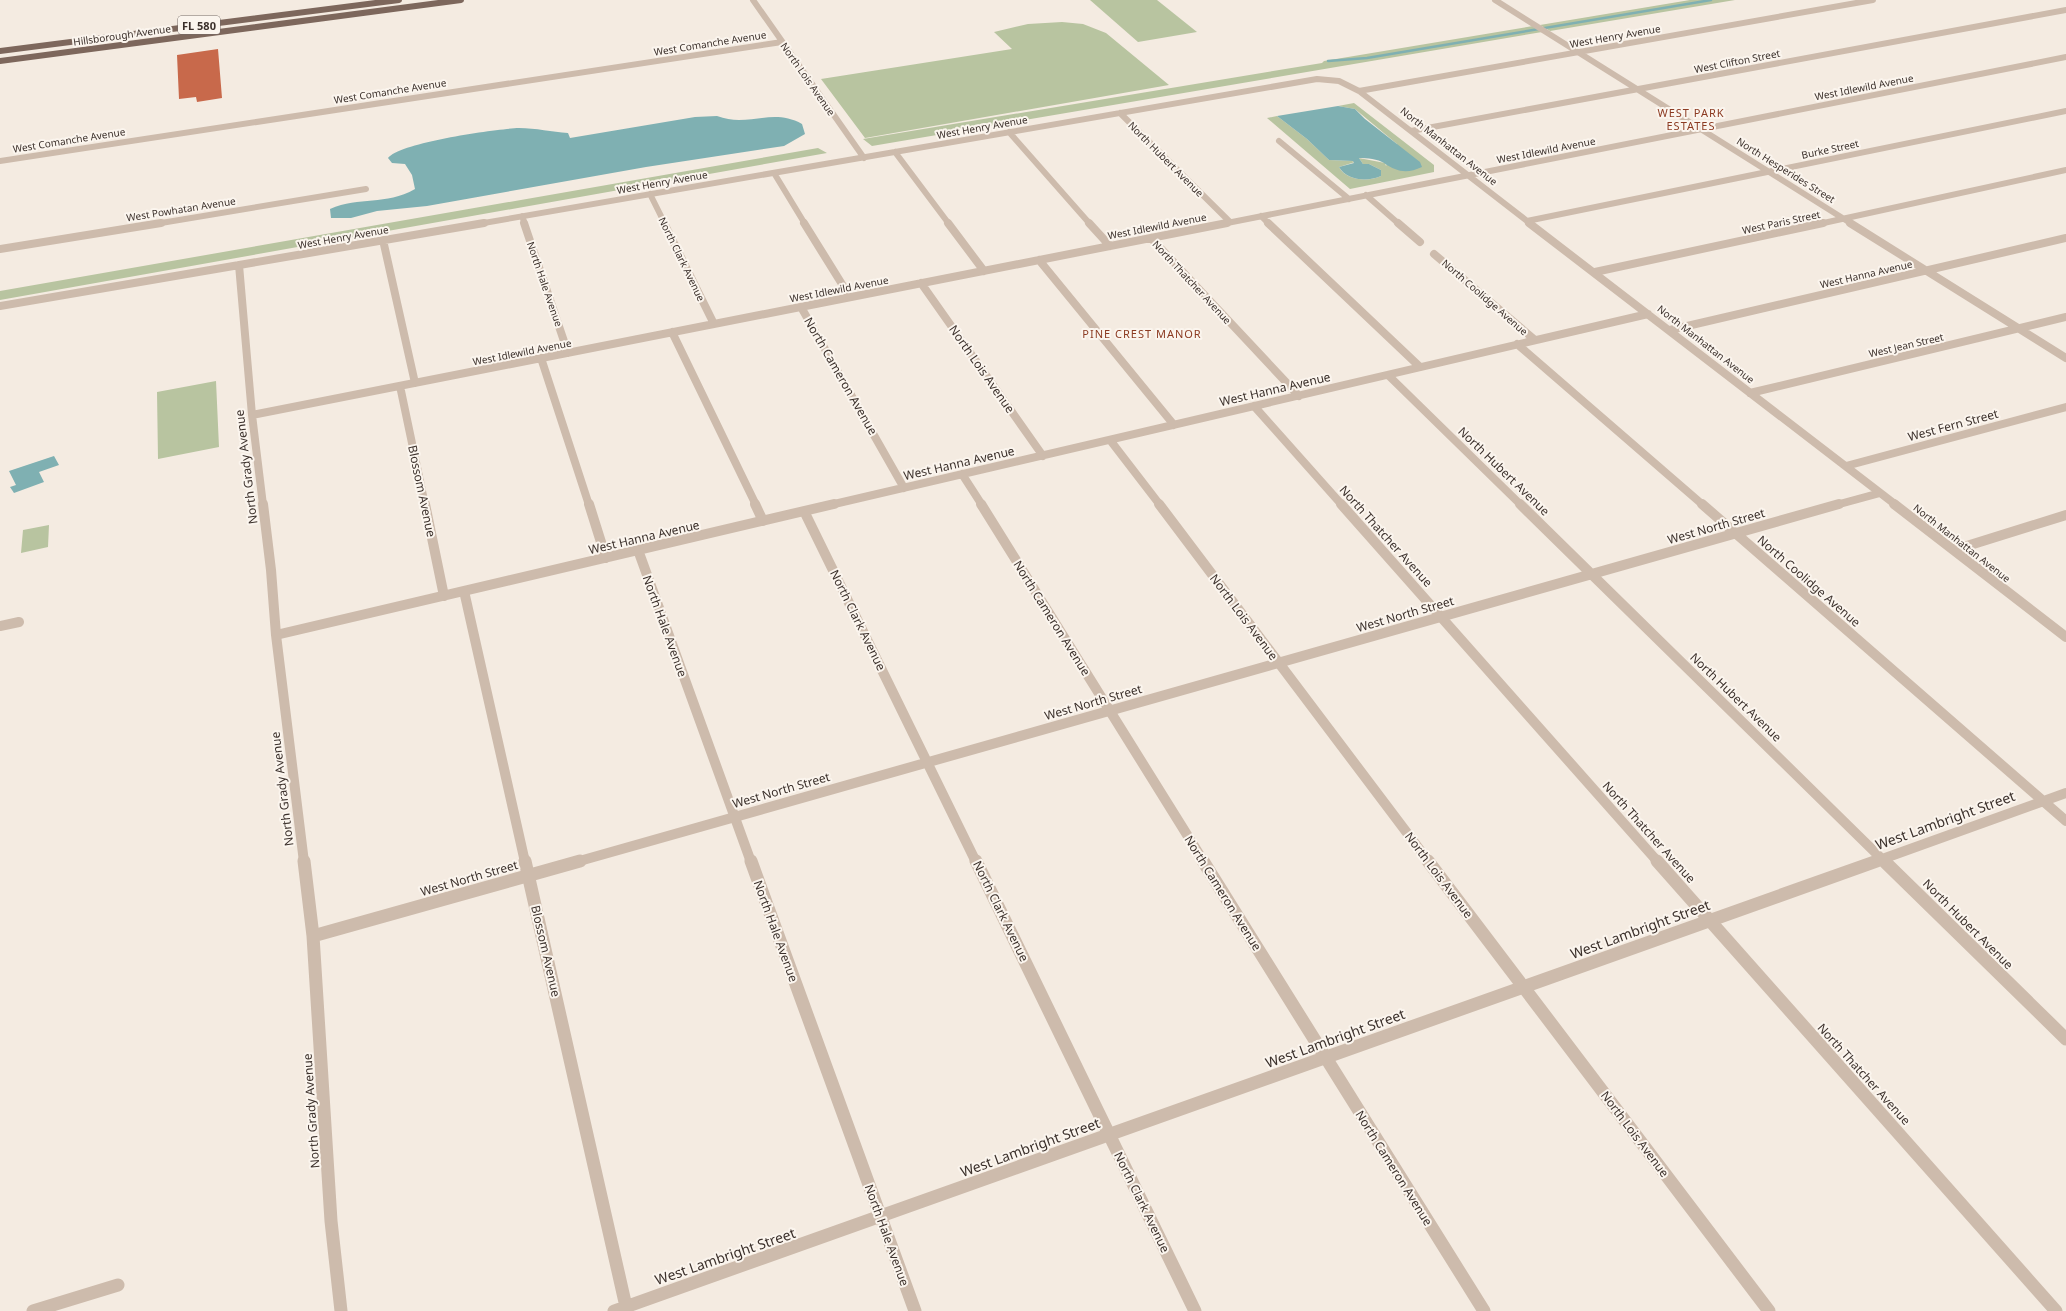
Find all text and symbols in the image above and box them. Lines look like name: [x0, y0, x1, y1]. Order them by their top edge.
road number: FL 580: [178, 16, 220, 34]
street label: Hillsborough Avenue: [72, 21, 172, 49]
street label: West Henry Avenue: [1569, 21, 1662, 51]
street label: West Comanche Avenue: [653, 27, 768, 59]
street label: North Lois Avenue: [777, 40, 839, 119]
street label: West Clifton Street: [1693, 46, 1781, 76]
street label: West Idlewild Avenue: [1813, 71, 1915, 103]
street label: West Comanche Avenue: [333, 75, 448, 107]
street label: North Manhattan Avenue: [1398, 104, 1501, 189]
district label: WEST PARK ESTATES: [1657, 105, 1725, 133]
street label: West Henry Avenue: [936, 112, 1029, 142]
street label: North Hubert Avenue: [1125, 118, 1207, 200]
street label: West Comanche Avenue: [12, 124, 127, 156]
street label: West Idlewild Avenue: [1495, 134, 1597, 166]
street label: North Hesperides Street: [1734, 134, 1838, 206]
street label: Burke Street: [1800, 136, 1860, 162]
street label: West Henry Avenue: [616, 167, 709, 197]
street label: West Powhatan Avenue: [125, 193, 237, 225]
street label: West Paris Street: [1741, 207, 1822, 237]
street label: West Idlewild Avenue: [1106, 210, 1208, 242]
street label: North Clark Avenue: [656, 215, 709, 304]
street label: West Henry Avenue: [297, 222, 390, 252]
street label: North Thatcher Avenue: [1150, 237, 1235, 327]
street label: North Hale Avenue: [524, 240, 566, 329]
street label: North Coolidge Avenue: [1439, 256, 1531, 338]
street label: West Hanna Avenue: [1818, 256, 1914, 291]
street label: West Idlewild Avenue: [788, 273, 890, 305]
street label: North Manhattan Avenue: [1655, 302, 1758, 387]
street label: North Cameron Avenue: [800, 314, 882, 438]
street label: North Lois Avenue: [945, 322, 1019, 417]
district label: PINE CREST MANOR: [1082, 326, 1202, 341]
street label: West Jean Street: [1867, 329, 1945, 360]
street label: West Idlewild Avenue: [471, 336, 573, 368]
street label: West Hanna Avenue: [1218, 368, 1332, 410]
street label: West Fern Street: [1906, 405, 2001, 445]
street label: North Grady Avenue: [231, 409, 261, 525]
street label: North Hubert Avenue: [1455, 423, 1554, 519]
street label: West Hanna Avenue: [902, 442, 1016, 484]
street label: Blossom Avenue: [404, 444, 440, 539]
street label: North Thatcher Avenue: [1336, 481, 1436, 591]
street label: North Manhattan Avenue: [1911, 501, 2014, 586]
street label: West North Street: [1665, 504, 1767, 548]
street label: West Hanna Avenue: [587, 516, 701, 558]
street label: North Coolidge Avenue: [1754, 532, 1864, 631]
street label: North Cameron Avenue: [1010, 557, 1095, 679]
street label: North Clark Avenue: [826, 567, 890, 673]
street label: North Lois Avenue: [1206, 570, 1282, 664]
street label: North Hale Avenue: [639, 573, 691, 679]
street label: West North Street: [1354, 592, 1456, 636]
street label: North Hubert Avenue: [1687, 649, 1786, 745]
street label: West North Street: [1042, 680, 1144, 724]
street label: North Grady Avenue: [267, 731, 297, 847]
street label: West North Street: [730, 768, 832, 812]
street label: North Thatcher Avenue: [1599, 777, 1699, 887]
street label: West Lambright Street: [1873, 786, 2017, 854]
street label: North Lois Avenue: [1401, 828, 1477, 922]
street label: North Cameron Avenue: [1181, 832, 1266, 954]
street label: West North Street: [418, 856, 520, 900]
street label: North Clark Avenue: [969, 858, 1033, 964]
street label: North Hubert Avenue: [1919, 875, 2017, 973]
street label: North Hale Avenue: [750, 878, 802, 984]
street label: West Lambright Street: [1568, 895, 1712, 963]
street label: Blossom Avenue: [527, 904, 565, 999]
street label: West Lambright Street: [1263, 1004, 1407, 1072]
street label: North Thatcher Avenue: [1814, 1019, 1914, 1129]
street label: North Grady Avenue: [298, 1053, 323, 1169]
street label: North Lois Avenue: [1597, 1087, 1673, 1181]
street label: North Cameron Avenue: [1352, 1107, 1437, 1229]
street label: West Lambright Street: [958, 1113, 1102, 1181]
street label: North Clark Avenue: [1110, 1149, 1174, 1255]
street label: North Hale Avenue: [861, 1182, 913, 1288]
street label: West Lambright Street: [652, 1223, 798, 1289]

